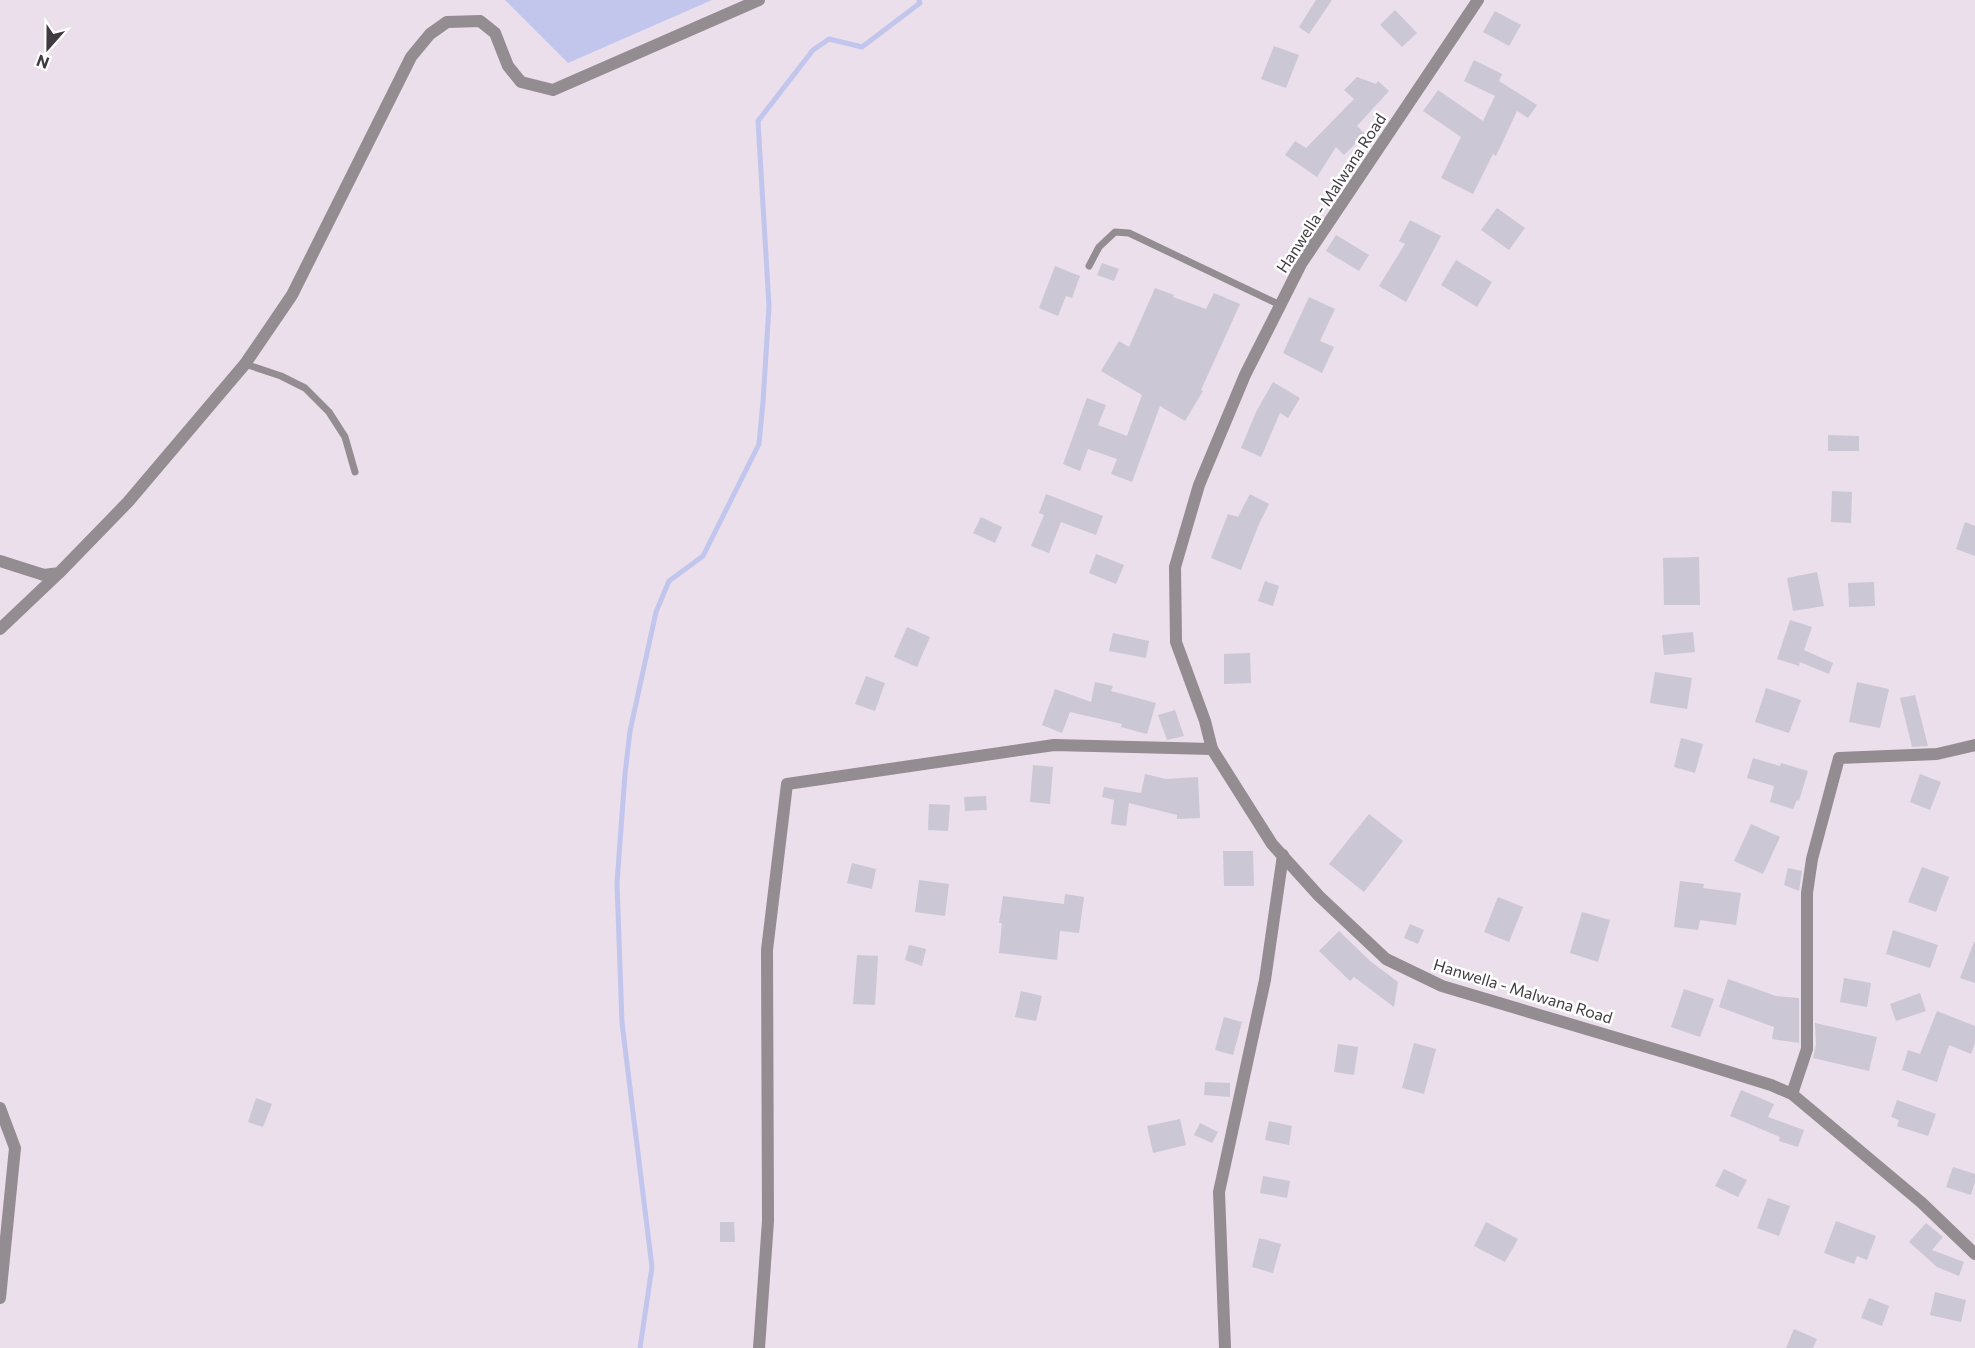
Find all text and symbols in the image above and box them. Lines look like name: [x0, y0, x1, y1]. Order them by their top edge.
north arrow: [18, 18, 78, 78]
text: N: [33, 51, 51, 73]
street label: Hanwella - Malwana Road: [1272, 109, 1389, 276]
street label: Hanwella - Malwana Road: [1431, 954, 1615, 1027]

